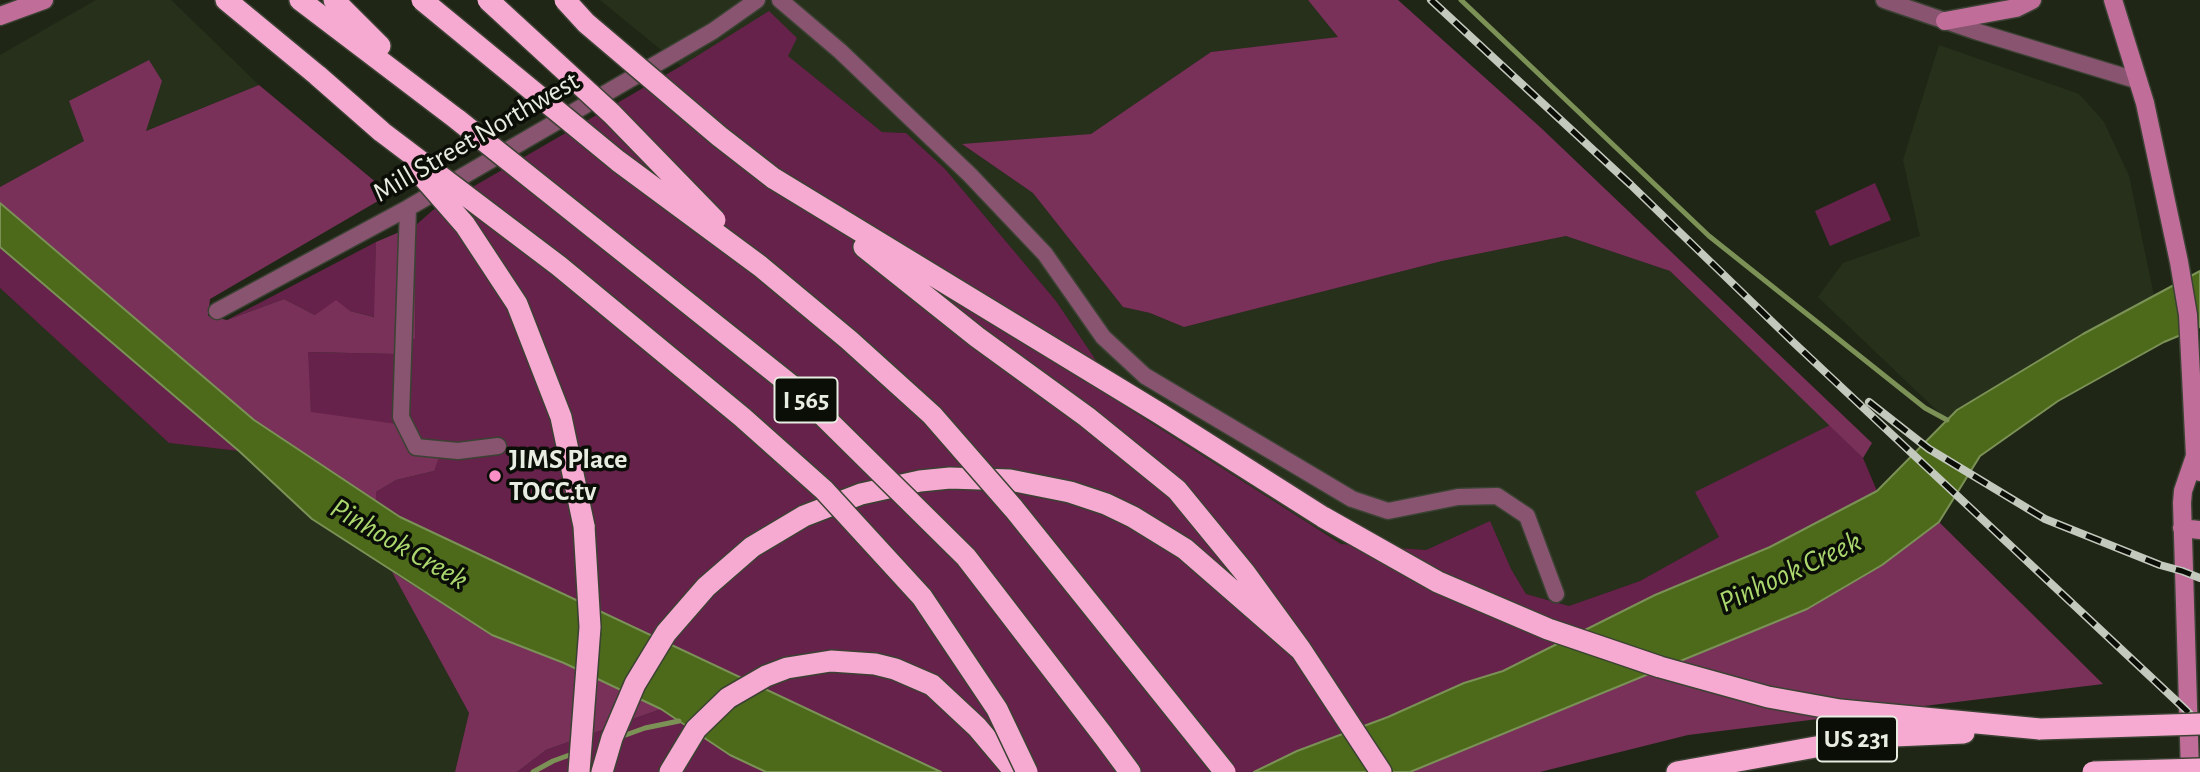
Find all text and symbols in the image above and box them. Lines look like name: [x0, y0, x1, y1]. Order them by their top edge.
street label: Mill Street Northwest: [367, 64, 585, 210]
road number: I 565: [774, 378, 838, 422]
place label: JIMS Place TOCC.tv: [509, 443, 627, 509]
marker: JIMS Place TOCC.tv: [487, 468, 503, 484]
water label: Pinhook Creek: [324, 490, 474, 598]
water label: Pinhook Creek: [1713, 523, 1867, 621]
road number: US 231: [1817, 716, 1897, 762]

